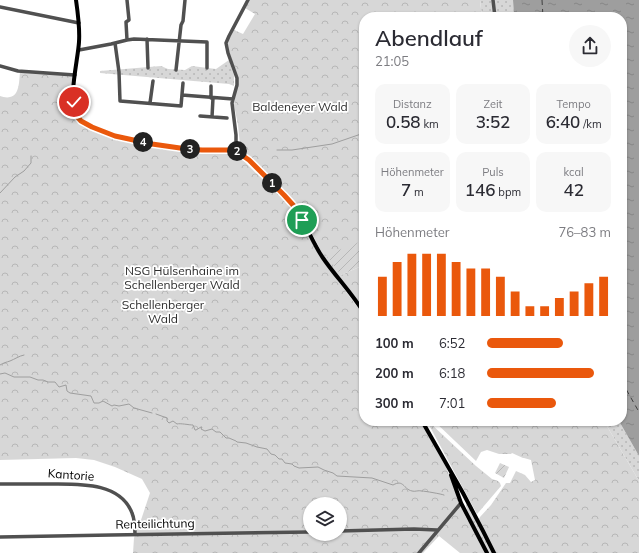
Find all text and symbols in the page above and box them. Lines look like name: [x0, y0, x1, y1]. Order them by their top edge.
text: Abendlauf: [375, 24, 483, 52]
button: share: [569, 25, 611, 67]
text: 21:05: [375, 53, 409, 69]
pin: [57, 85, 91, 119]
icon: check: [63, 91, 85, 113]
text: Distanz: [393, 97, 432, 111]
text: Zeit: [484, 97, 502, 111]
text: Tempo: [556, 97, 591, 111]
park label: Baldeneyer Wald: [252, 99, 348, 114]
text: 0.58: [386, 111, 421, 132]
text: 3:52: [476, 111, 510, 132]
text: 6:40: [546, 111, 580, 132]
text: km: [421, 117, 439, 131]
text: /km: [580, 117, 602, 131]
pin: 4: [133, 132, 153, 152]
text: 4: [140, 135, 146, 149]
pin: 3: [180, 139, 200, 159]
pin: 2: [227, 141, 247, 161]
text: 3: [187, 142, 193, 156]
text: 2: [234, 144, 240, 158]
text: Höhenmeter: [381, 165, 444, 179]
text: Puls: [482, 165, 504, 179]
text: kcal: [564, 165, 584, 179]
pin: 1: [262, 173, 282, 193]
text: 1: [269, 176, 275, 190]
text: 7: [401, 179, 411, 200]
text: 146: [465, 179, 495, 200]
text: 42: [563, 179, 584, 200]
text: m: [411, 185, 424, 199]
text: bpm: [495, 185, 521, 199]
pin: [285, 203, 319, 237]
icon: arrive: [291, 209, 313, 231]
text: Höhenmeter: [375, 224, 449, 240]
text: 76–83 m: [558, 224, 611, 240]
park label: NSG Hülsenhaine im Schellenberger Wald: [124, 263, 240, 292]
park label: Schellenberger Wald: [122, 297, 205, 326]
text: 100 m: [375, 335, 414, 351]
text: 6:52: [439, 335, 465, 351]
text: 200 m: [375, 365, 414, 381]
text: 6:18: [439, 365, 465, 381]
text: 300 m: [375, 395, 414, 411]
text: 7:01: [439, 395, 465, 411]
street label: Kantorie: [47, 465, 95, 484]
map controls: [303, 497, 347, 541]
button: layers: [303, 497, 347, 541]
street label: Renteilichtung: [115, 515, 195, 532]

